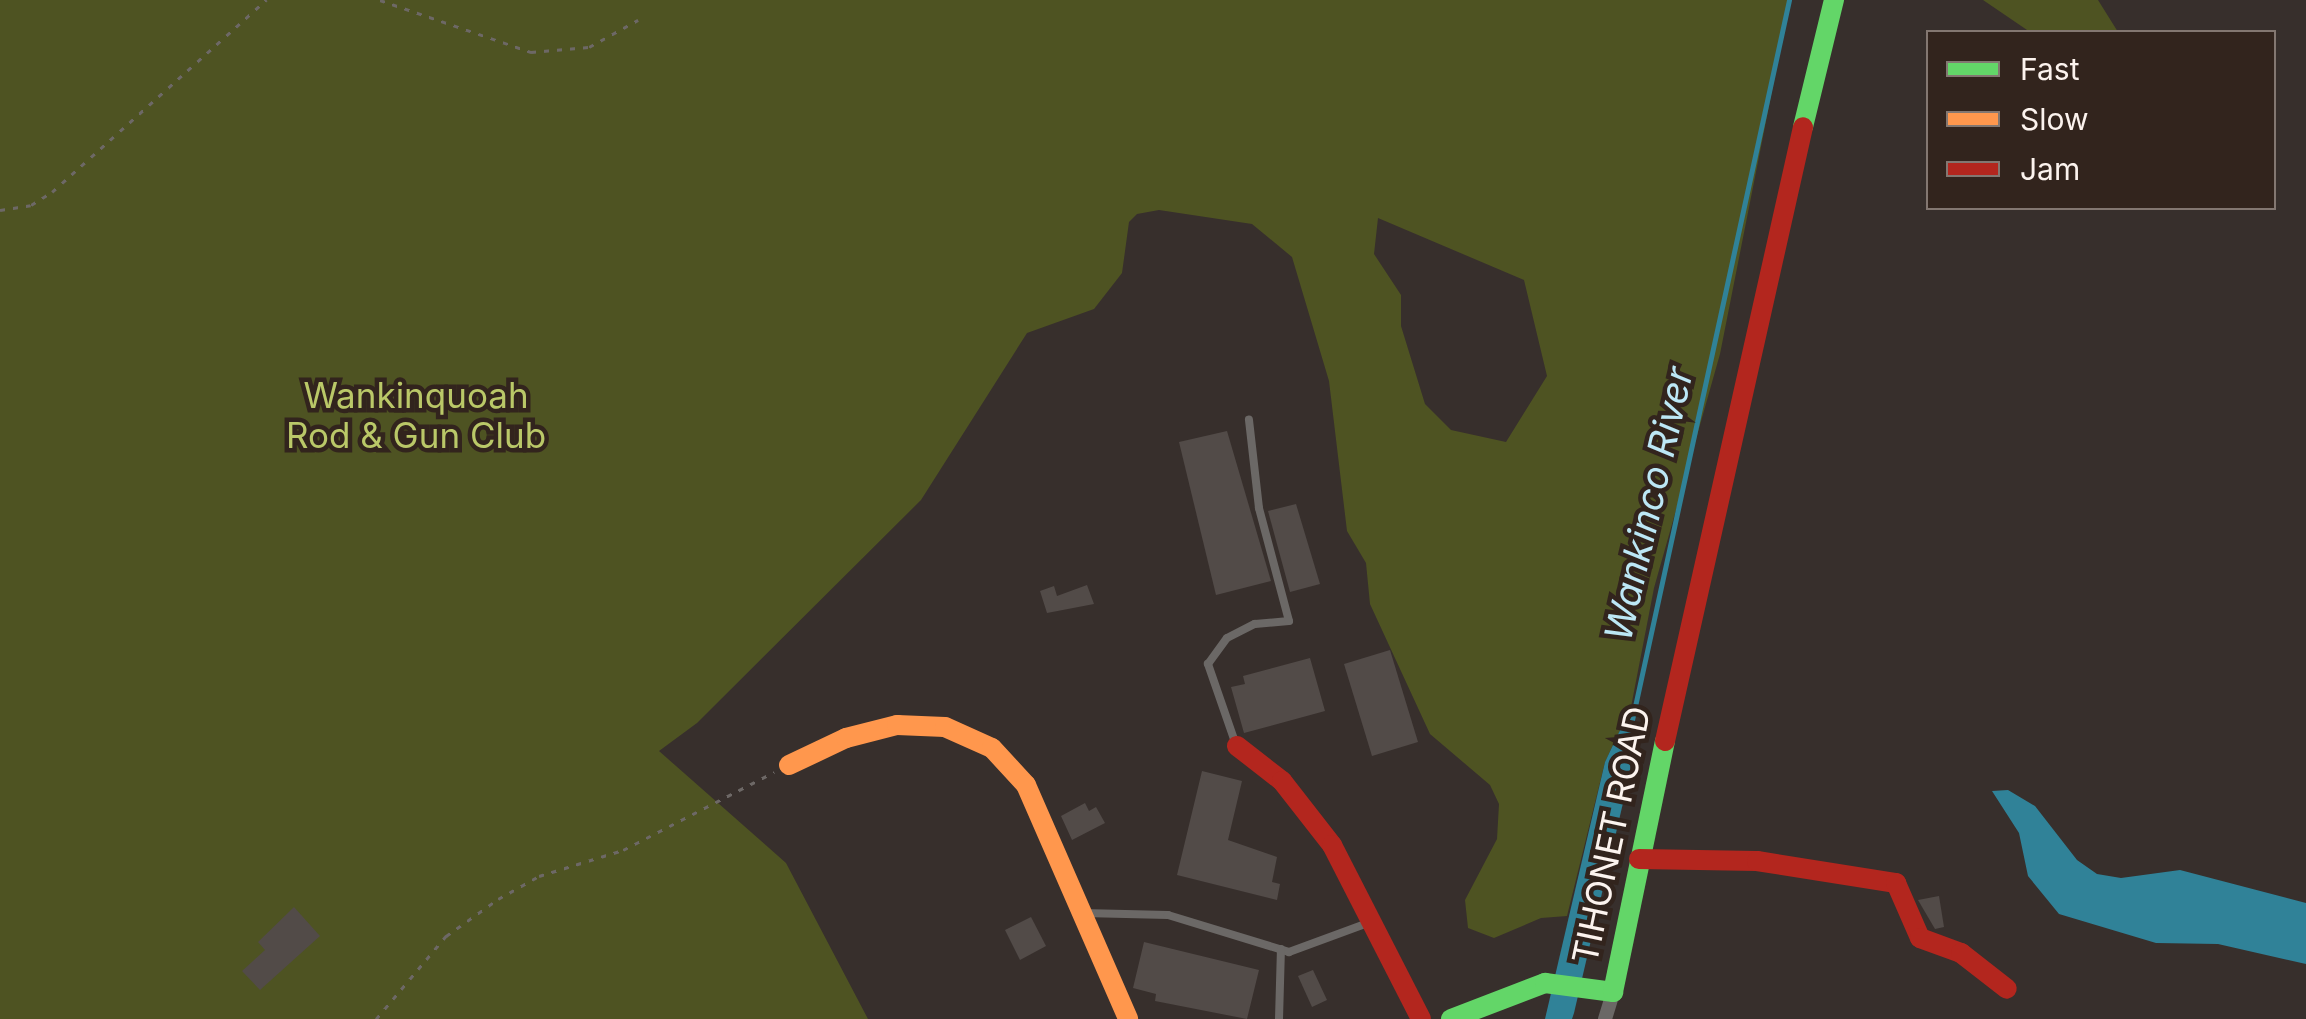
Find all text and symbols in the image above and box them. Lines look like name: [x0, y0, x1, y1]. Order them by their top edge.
legend: [1926, 30, 2276, 210]
text: Fast: [2020, 51, 2079, 87]
text: Slow: [2020, 101, 2089, 137]
text: Jam: [2020, 151, 2080, 187]
water label: Wankinco River: [1595, 363, 1703, 645]
park label: Wankinquoah Rod & Gun Club: [286, 374, 546, 456]
street label: TIHONET ROAD: [1563, 702, 1659, 968]

